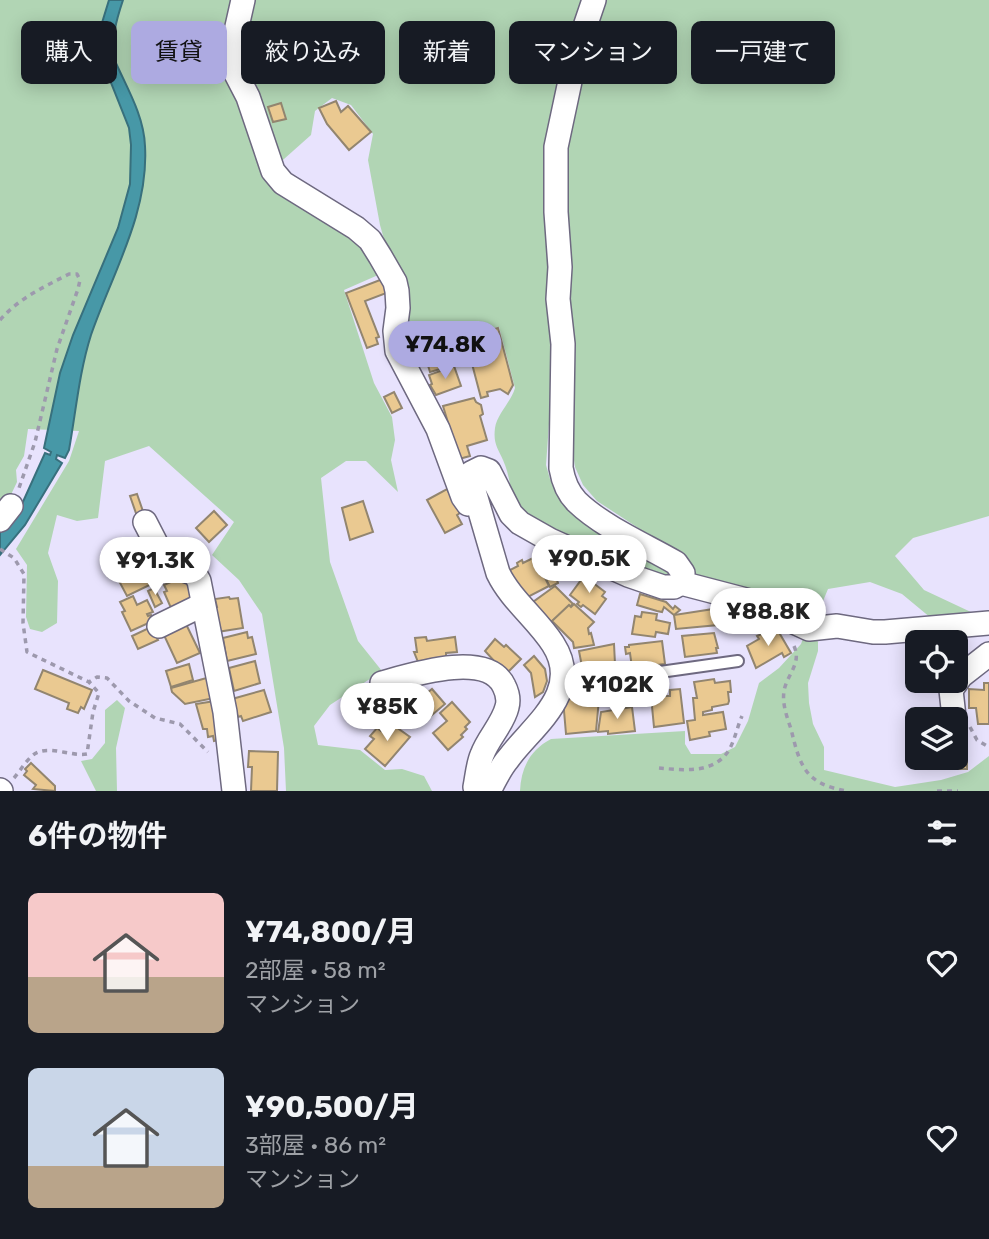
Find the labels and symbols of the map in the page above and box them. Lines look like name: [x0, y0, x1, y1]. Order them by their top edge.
pin: ¥74.8K: [388, 322, 502, 381]
pin: ¥90.5K: [532, 536, 646, 595]
pin: ¥91.3K: [98, 538, 212, 597]
pin: ¥88.8K: [711, 588, 825, 648]
pin: ¥102K: [568, 662, 666, 721]
pin: ¥85K: [346, 684, 428, 743]

